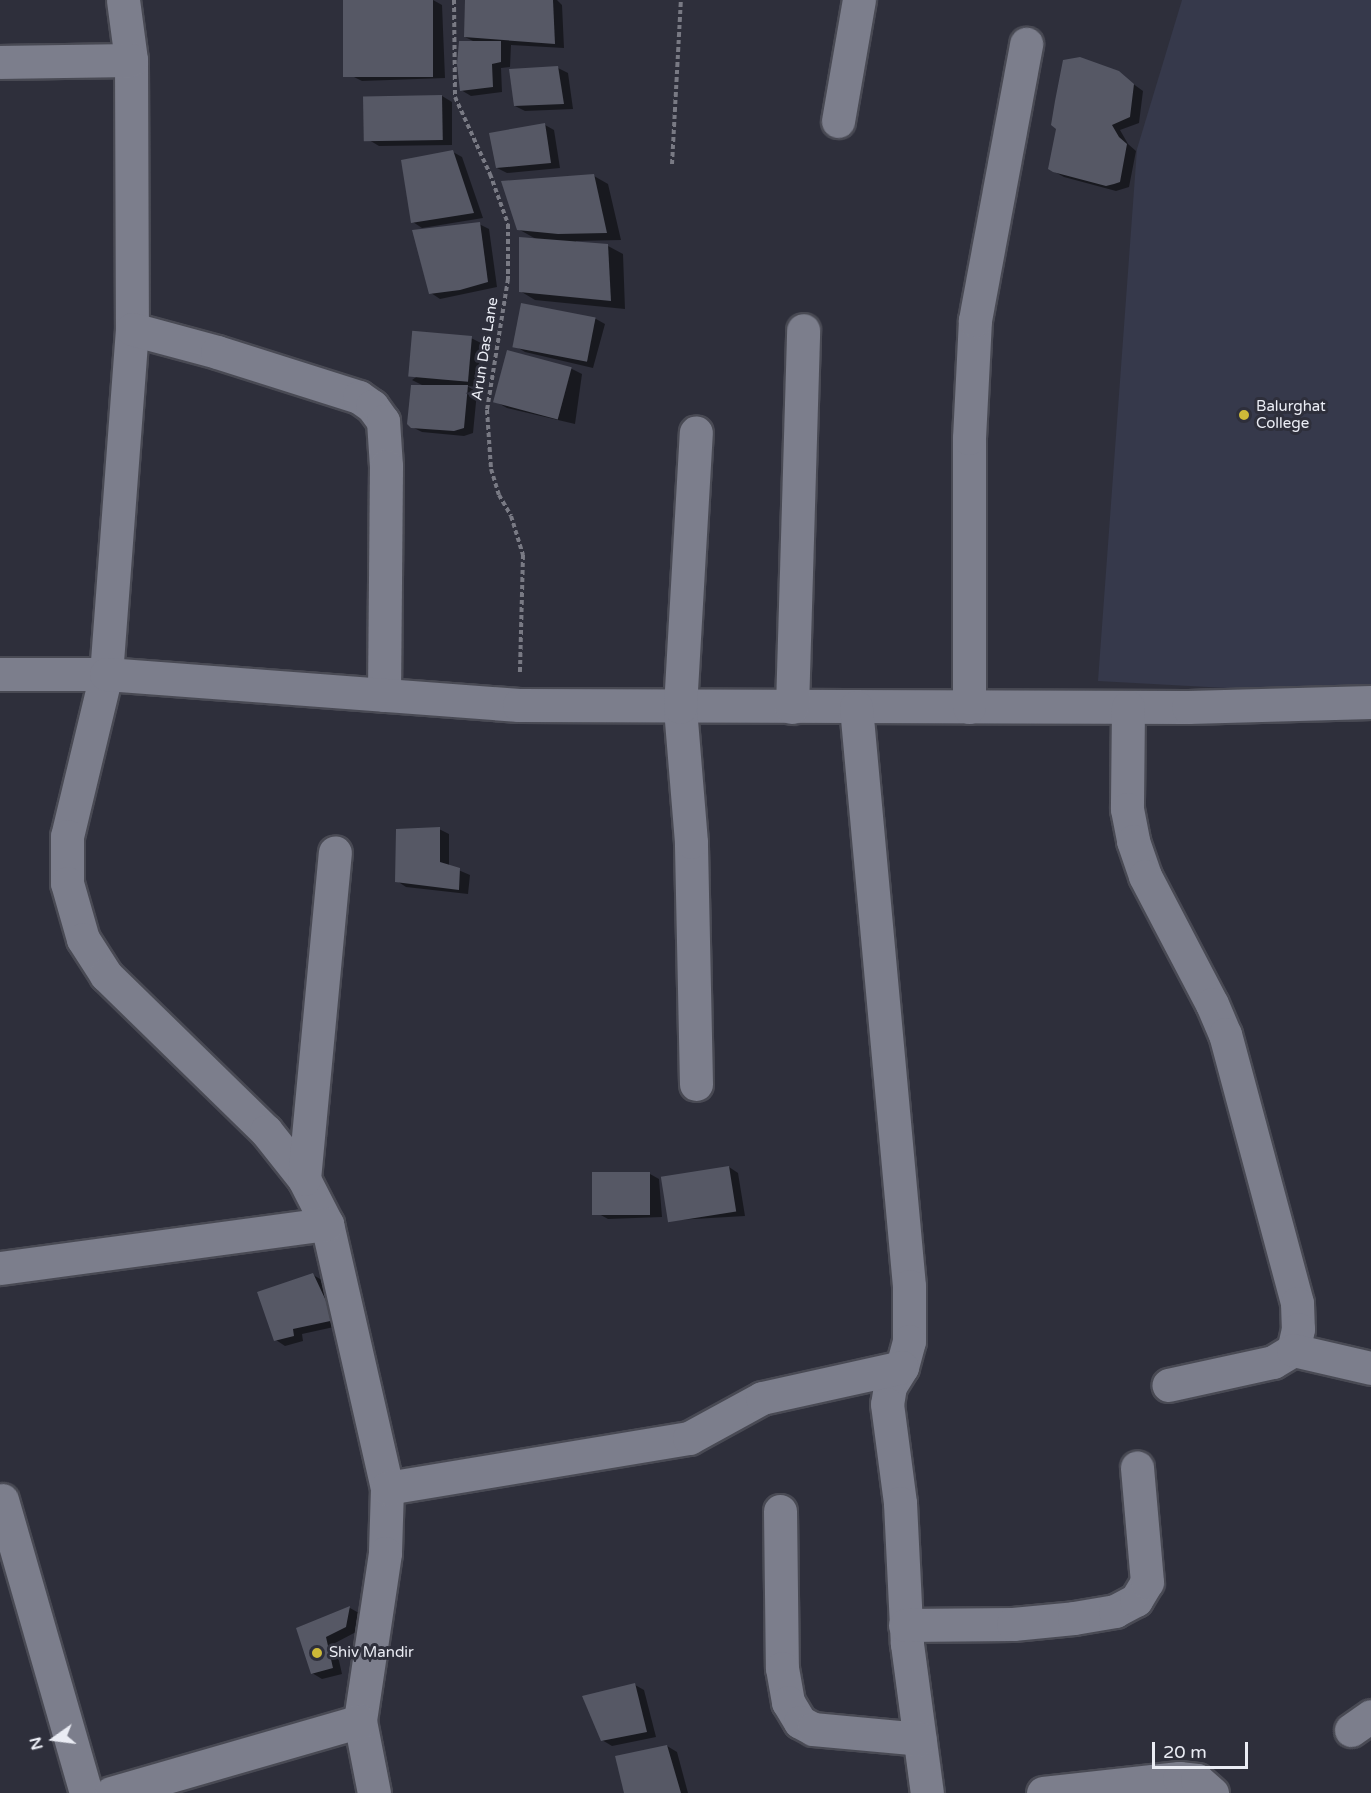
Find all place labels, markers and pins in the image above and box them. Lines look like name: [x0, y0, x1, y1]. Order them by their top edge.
place label: Balurghat College: [1256, 397, 1326, 432]
marker: Balurghat College: [1237, 408, 1251, 422]
place label: Shiv Mandir: [329, 1644, 414, 1662]
marker: Shiv Mandir: [310, 1646, 324, 1660]

